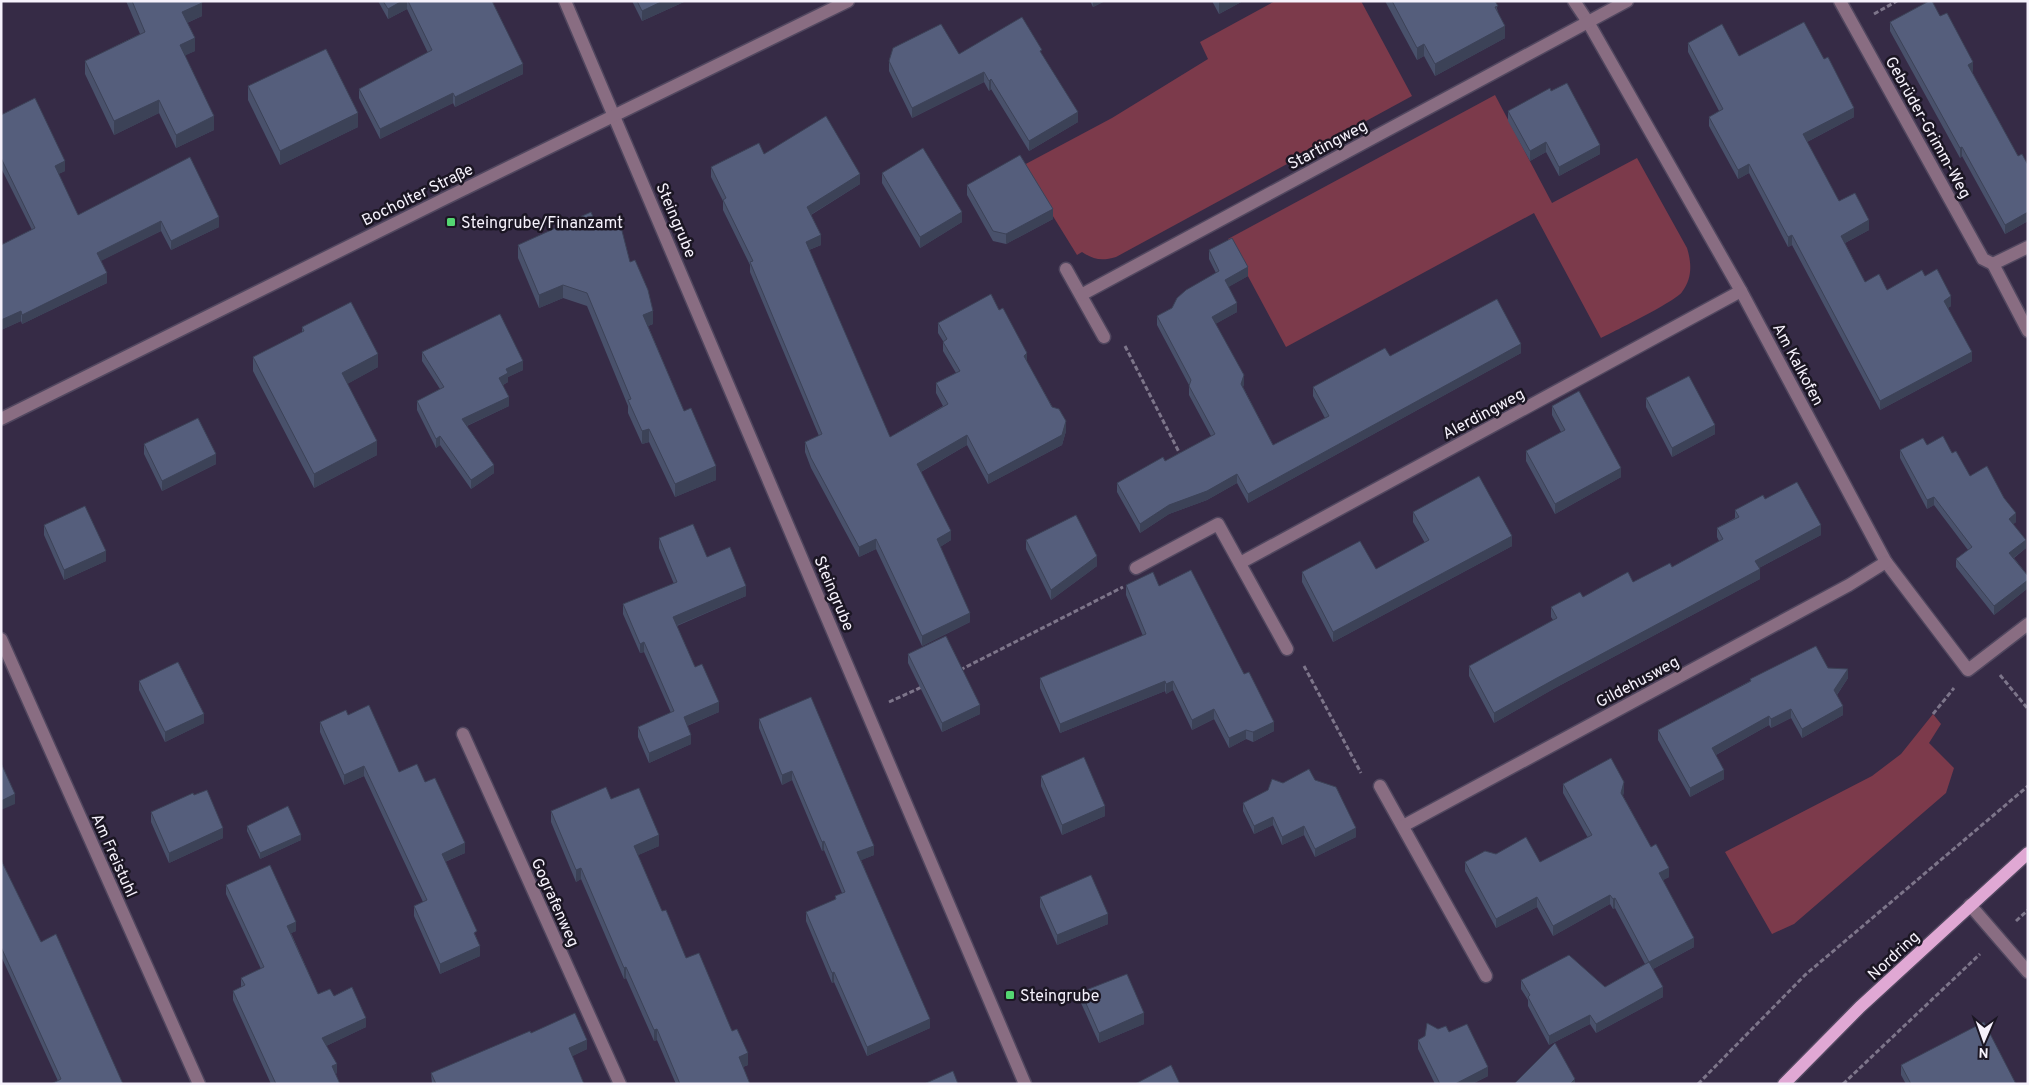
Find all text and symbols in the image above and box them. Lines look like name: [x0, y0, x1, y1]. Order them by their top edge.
street label: Gebrüder-Grimm-Weg: [1880, 53, 1975, 203]
street label: Startingweg: [1285, 116, 1371, 175]
street label: Bocholter Straße: [359, 160, 477, 231]
street label: Steingrube: [650, 180, 700, 261]
place label: Steingrube/Finanzamt: [461, 214, 623, 234]
marker: Steingrube/Finanzamt: [445, 216, 457, 228]
street label: Am Kalkofen: [1767, 320, 1827, 410]
street label: Alerdingweg: [1439, 385, 1528, 445]
street label: Steingrube: [808, 553, 858, 634]
street label: Gildehusweg: [1593, 652, 1683, 713]
street label: Am Freistuhl: [86, 811, 141, 901]
street label: Gografenweg: [526, 855, 583, 950]
street label: Nordring: [1864, 927, 1924, 985]
place label: Steingrube: [1020, 987, 1099, 1007]
marker: Steingrube: [1004, 989, 1016, 1001]
north arrow: [1959, 1015, 2009, 1065]
text: N: [1978, 1043, 1989, 1060]

